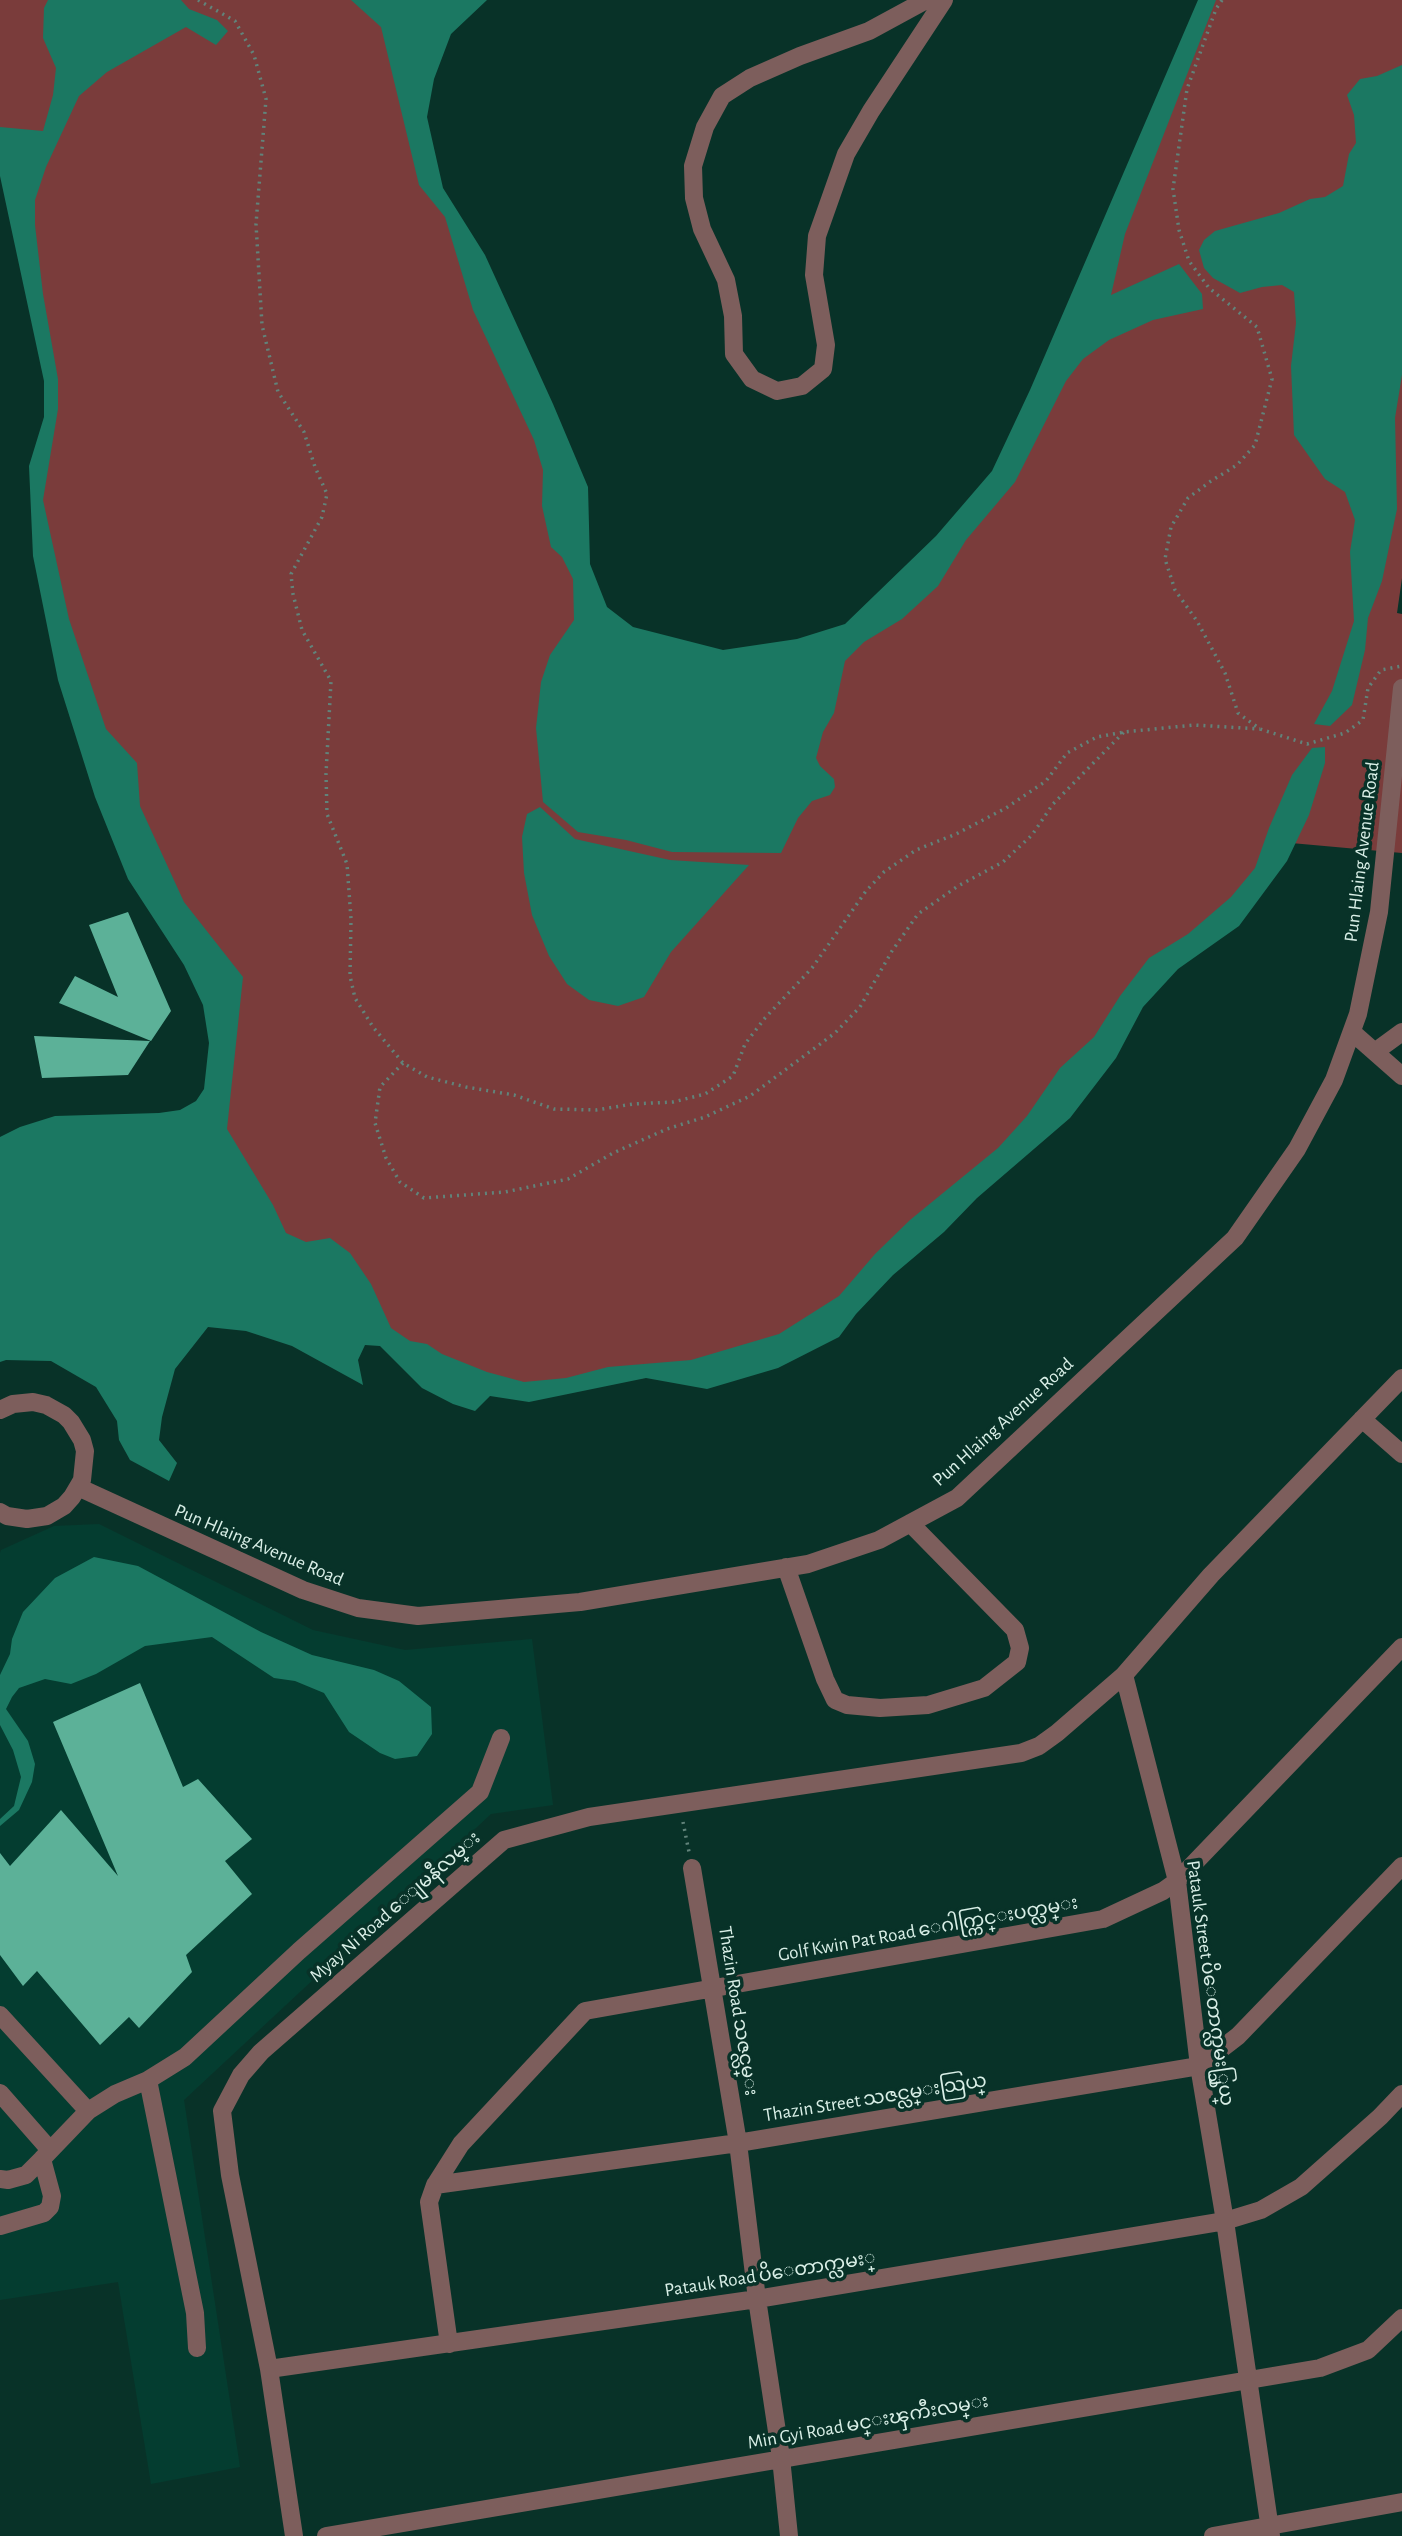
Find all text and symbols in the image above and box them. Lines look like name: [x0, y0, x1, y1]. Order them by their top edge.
street label: Pun Hlaing Avenue Road: [1340, 760, 1384, 944]
street label: Pun Hlaing Avenue Road: [928, 1353, 1078, 1491]
street label: Pun Hlaing Avenue Road: [171, 1499, 347, 1591]
street label: Myay Ni Road ေျမနီလမ္း: [305, 1827, 485, 1987]
street label: Patauk Street ပိေတာက္လမး္သြယ္: [1181, 1859, 1239, 2107]
street label: Golf Kwin Pat Road ေဂါက္ကြင္းပတ္လမ္း: [776, 1891, 1080, 1967]
street label: Thazin Road သဇင္လမ္း: [713, 1925, 763, 2097]
street label: Thazin Street သဇင္လမ္းသြယ္: [762, 2069, 988, 2127]
street label: Patauk Road ပိေတာက္လမး္: [663, 2246, 877, 2302]
street label: Min Gyi Road မင္းၾကီးလမ္း: [746, 2390, 990, 2454]

